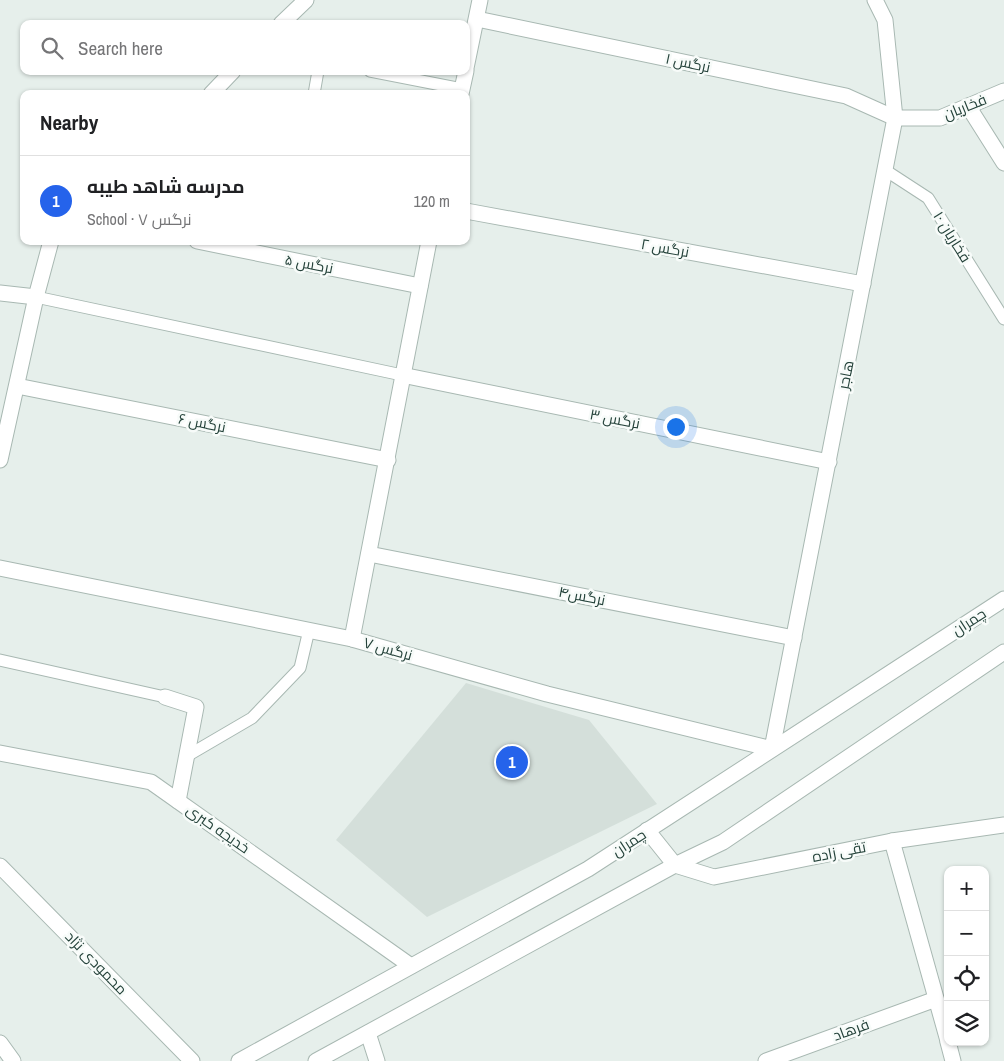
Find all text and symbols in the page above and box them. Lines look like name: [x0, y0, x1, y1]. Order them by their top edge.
search box: [20, 20, 470, 75]
icon: search: [38, 34, 66, 62]
text: Search here: [78, 35, 163, 61]
street label: نرگس ۱: [664, 48, 712, 78]
street label: فخاریان: [940, 88, 990, 125]
text: Nearby: [40, 108, 98, 137]
text: مدرسه شاهد طیبه: [87, 173, 244, 199]
text: 1: [52, 190, 60, 212]
text: 120 m: [414, 190, 450, 212]
street label: فخاریان ۱۰: [928, 207, 976, 266]
text: School · نرگس ۷: [87, 208, 192, 230]
street label: نرگس ۲: [639, 233, 691, 262]
street label: نرگس ۵: [283, 249, 335, 278]
street label: هاجر: [832, 359, 859, 392]
street label: نرگس ۳: [588, 403, 642, 434]
street label: نرگس ۶: [177, 408, 228, 437]
your location: [663, 414, 689, 440]
street label: نرگس۴: [557, 581, 607, 610]
street label: چمران: [948, 603, 990, 640]
street label: نرگس ۷: [361, 632, 415, 666]
pin: 1: [496, 743, 528, 781]
street label: خدیجه کبری: [182, 799, 254, 858]
street label: چمران: [608, 824, 650, 861]
street label: تقی زاده: [810, 836, 868, 867]
map controls: [944, 866, 989, 1046]
button: +: [944, 866, 989, 911]
button: −: [944, 911, 989, 956]
street label: محمودی نژاد: [61, 926, 132, 999]
button: locate: [944, 956, 989, 1001]
button: layers: [944, 1001, 989, 1046]
street label: فرهاد: [830, 1013, 872, 1046]

